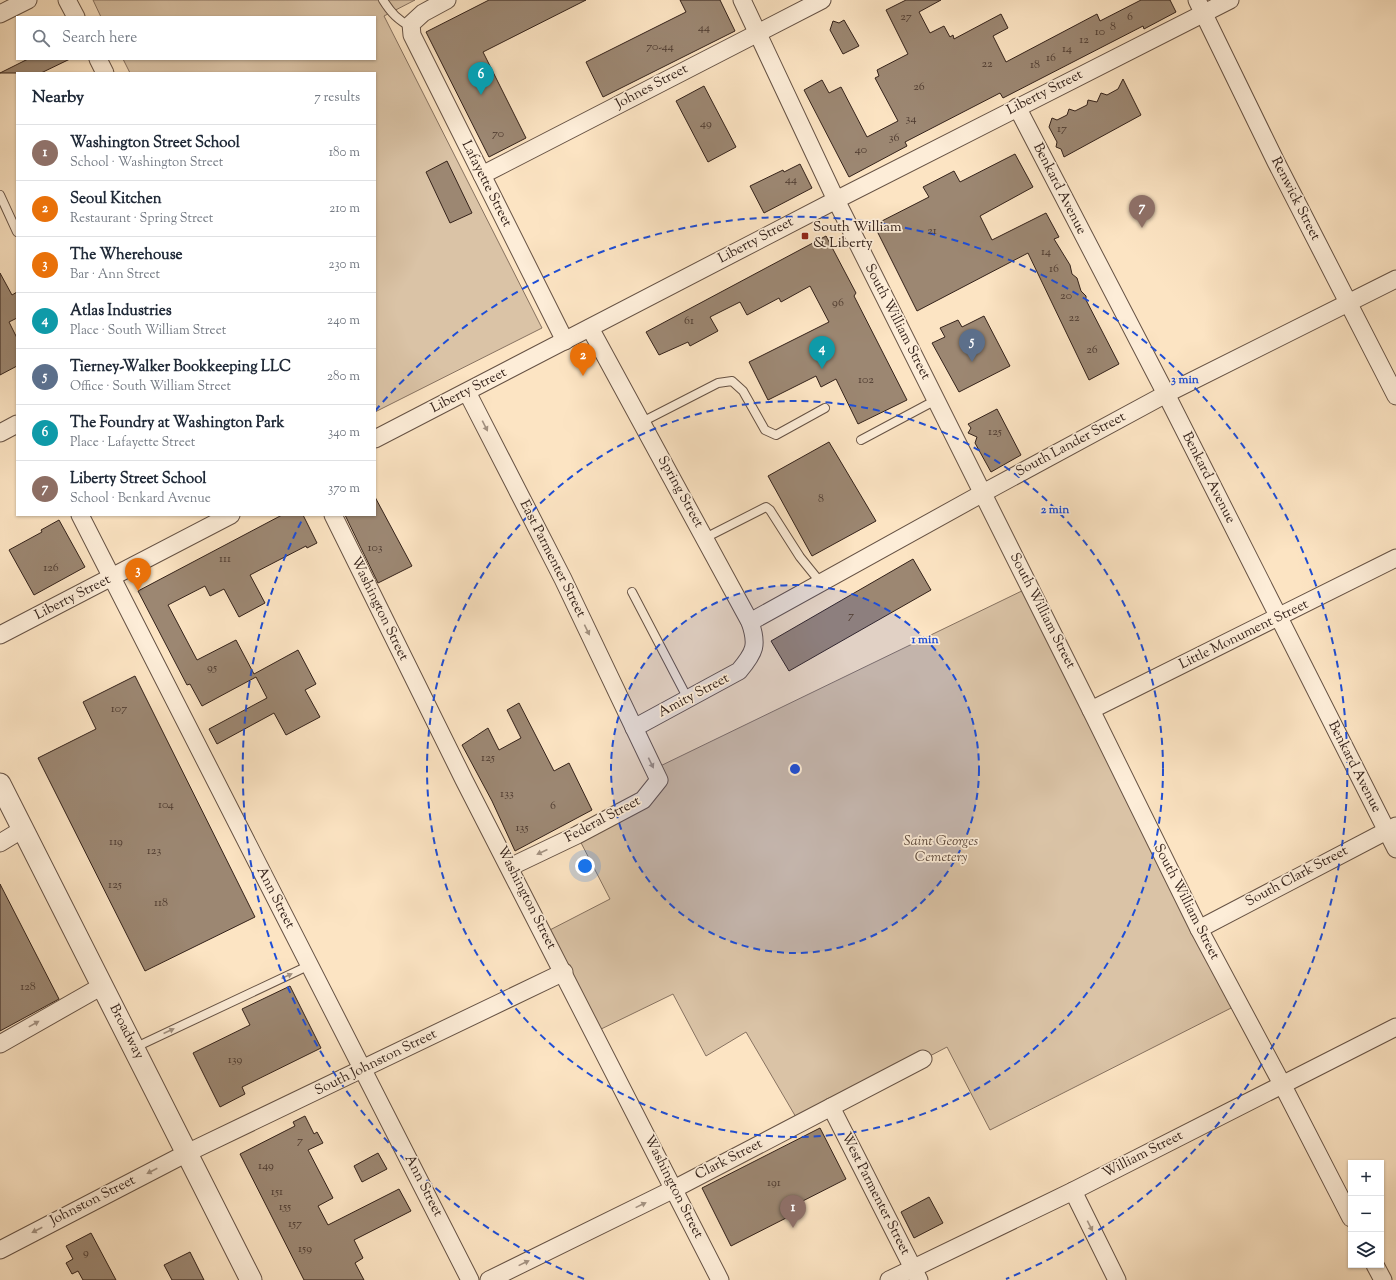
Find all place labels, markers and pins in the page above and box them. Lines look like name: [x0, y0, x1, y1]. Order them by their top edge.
pin: 6: [468, 62, 494, 95]
pin: 7: [1129, 195, 1155, 228]
place label: South William & Liberty: [813, 218, 902, 254]
marker: South William & Liberty: [800, 231, 810, 241]
pin: 5: [959, 329, 985, 362]
pin: 4: [809, 336, 835, 369]
pin: 2: [570, 343, 596, 376]
pin: 3: [125, 558, 151, 591]
centre of rings: [788, 762, 802, 776]
pin: 1: [780, 1195, 806, 1228]

